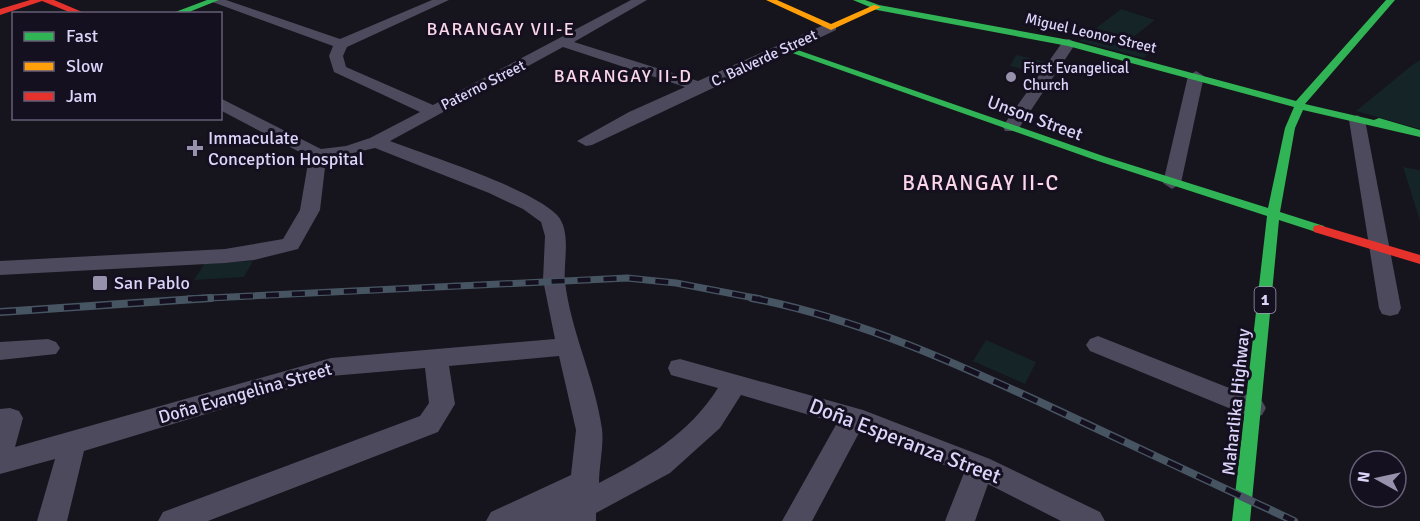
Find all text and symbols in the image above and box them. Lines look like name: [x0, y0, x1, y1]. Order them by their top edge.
street label: Miguel Leonor Street: [1024, 9, 1158, 57]
legend: [12, 12, 222, 120]
district label: BARANGAY VII-E: [426, 18, 576, 40]
text: Fast: [66, 25, 98, 47]
street label: C. Balverde Street: [708, 26, 820, 90]
text: Slow: [66, 55, 103, 77]
street label: Paterno Street: [438, 56, 528, 114]
place label: First Evangelical Church: [1023, 59, 1129, 94]
district label: BARANGAY II-D: [554, 65, 692, 87]
marker: First Evangelical Church: [1004, 70, 1018, 84]
text: Jam: [66, 85, 97, 107]
street label: Unson Street: [984, 91, 1086, 145]
place label: Immaculate Conception Hospital: [208, 127, 364, 170]
marker: Immaculate Conception Hospital: [186, 139, 204, 157]
district label: BARANGAY II-C: [902, 170, 1060, 196]
place label: San Pablo: [114, 272, 190, 294]
marker: San Pablo: [91, 274, 109, 292]
road number: 1: [1254, 287, 1276, 313]
street label: Maharlika Highway: [1217, 327, 1255, 477]
street label: Doña Evangelina Street: [156, 358, 334, 428]
street label: Doña Esperanza Street: [806, 392, 1004, 490]
north arrow: [1348, 449, 1408, 509]
text: N: [1353, 470, 1375, 484]

